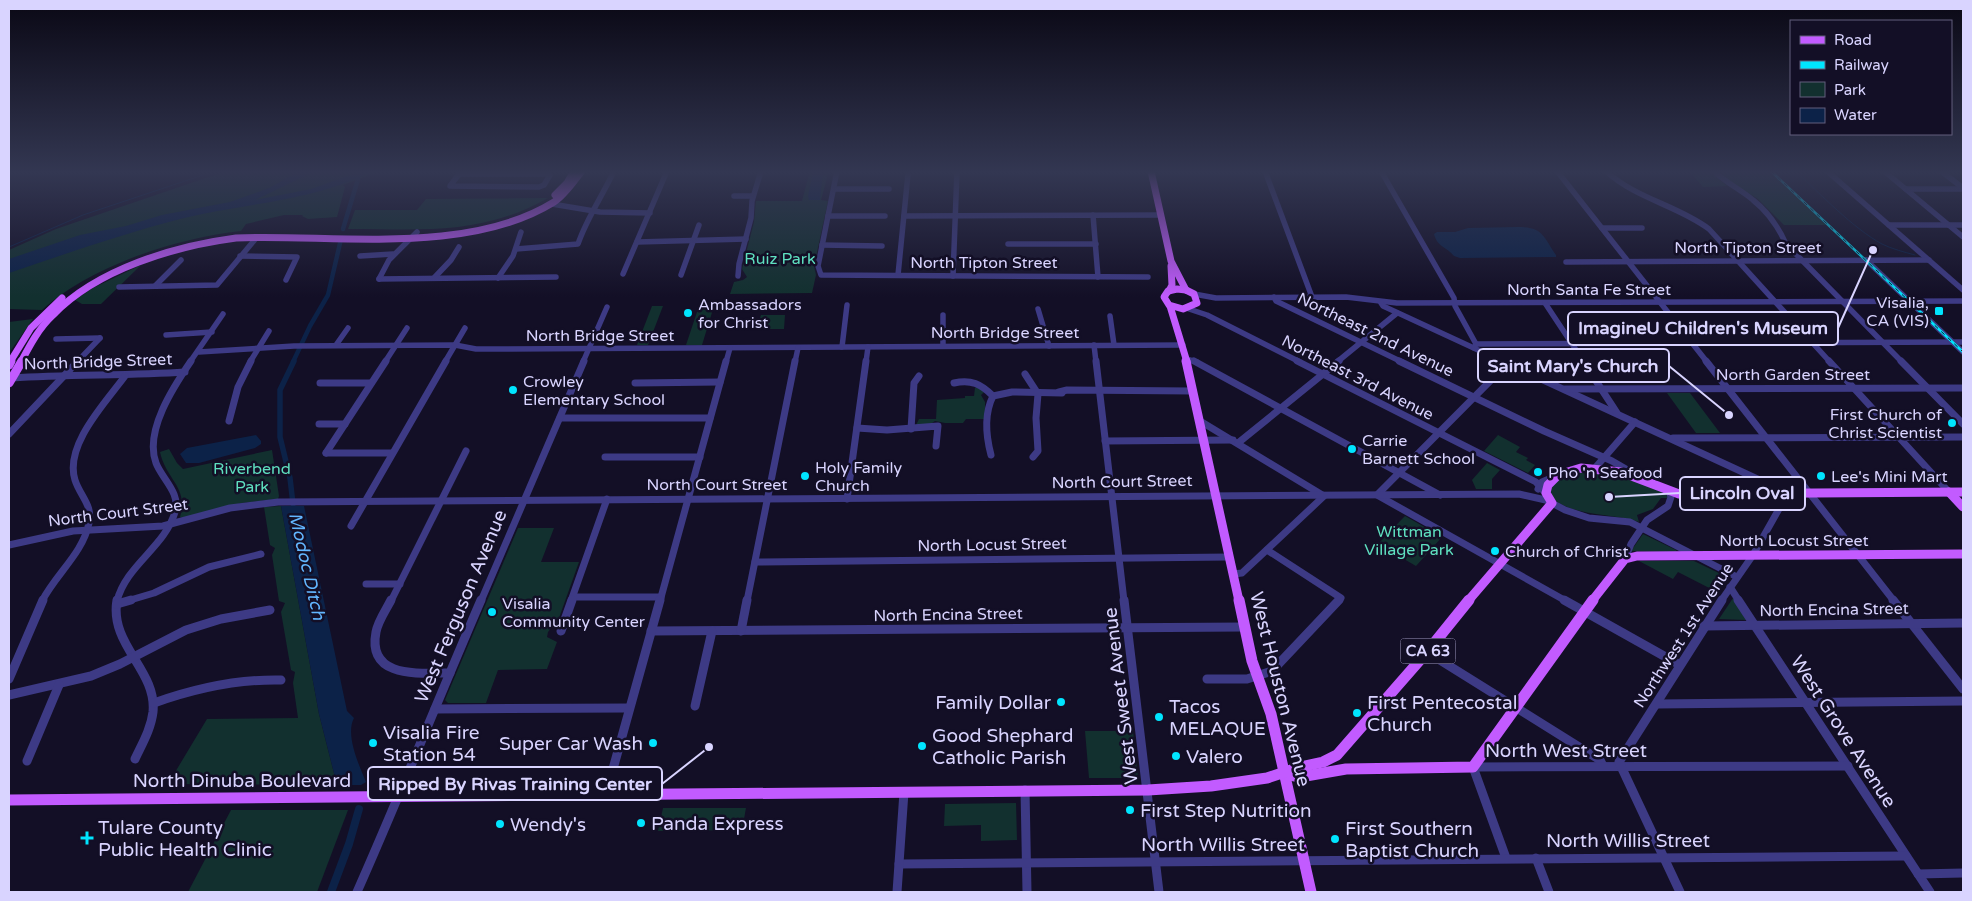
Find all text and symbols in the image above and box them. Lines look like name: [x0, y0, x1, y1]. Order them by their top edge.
legend: [1790, 20, 1952, 135]
text: Road: [1834, 31, 1872, 49]
text: Railway: [1834, 56, 1889, 74]
text: Park: [1834, 81, 1866, 99]
text: Water: [1834, 106, 1877, 124]
street label: North Tipton Street: [1674, 238, 1822, 258]
park label: Ruiz Park: [744, 249, 816, 269]
street label: North Tipton Street: [910, 253, 1058, 273]
street label: North Santa Fe Street: [1507, 280, 1671, 300]
street label: Northeast 2nd Avenue: [1294, 288, 1457, 381]
place label: Visalia, CA (VIS): [1866, 293, 1929, 331]
place label: Ambassadors for Christ: [698, 295, 802, 333]
marker: Visalia, CA (VIS): [1933, 305, 1945, 317]
marker: Ambassadors for Christ: [682, 307, 694, 319]
callout: ImagineU Children's Museum: [1568, 312, 1838, 345]
text: ImagineU Children's Museum: [1578, 317, 1828, 339]
street label: North Bridge Street: [931, 323, 1079, 343]
street label: North Bridge Street: [526, 326, 674, 346]
street label: Northeast 3rd Avenue: [1278, 331, 1437, 425]
street label: North Bridge Street: [23, 349, 173, 375]
callout: Saint Mary's Church: [1478, 349, 1669, 382]
text: Saint Mary's Church: [1488, 355, 1658, 377]
street label: North Garden Street: [1716, 365, 1870, 385]
place label: Crowley Elementary School: [523, 372, 665, 410]
marker: Crowley Elementary School: [507, 384, 519, 396]
place label: First Church of Christ Scientist: [1828, 405, 1943, 443]
marker: First Church of Christ Scientist: [1946, 417, 1958, 429]
place label: Carrie Barnett School: [1362, 431, 1475, 469]
marker: Carrie Barnett School: [1346, 443, 1358, 455]
place label: Holy Family Church: [815, 458, 902, 496]
park label: Riverbend Park: [213, 459, 291, 497]
place label: Pho 'n Seafood: [1548, 463, 1663, 483]
marker: Pho 'n Seafood: [1532, 466, 1544, 478]
place label: Lee's Mini Mart: [1831, 467, 1948, 487]
marker: Holy Family Church: [799, 470, 811, 482]
marker: Lee's Mini Mart: [1815, 470, 1827, 482]
street label: North Court Street: [1051, 471, 1193, 493]
street label: North Court Street: [647, 475, 787, 495]
callout: Lincoln Oval: [1680, 477, 1805, 510]
text: Lincoln Oval: [1689, 482, 1795, 504]
street label: North Court Street: [47, 494, 189, 532]
street label: West Ferguson Avenue: [410, 507, 512, 706]
water label: Modoc Ditch: [284, 510, 330, 623]
park label: Wittman Village Park: [1364, 522, 1454, 560]
street label: North Locust Street: [1719, 531, 1869, 551]
street label: North Locust Street: [917, 534, 1067, 556]
place label: Church of Christ: [1505, 542, 1629, 562]
marker: Church of Christ: [1489, 545, 1501, 557]
street label: Northwest 1st Avenue: [1629, 559, 1738, 712]
street label: West Houston Avenue: [1245, 590, 1315, 789]
place label: Visalia Community Center: [502, 594, 646, 632]
street label: North Encina Street: [1759, 599, 1909, 621]
street label: North Encina Street: [873, 604, 1023, 626]
marker: Visalia Community Center: [486, 606, 498, 618]
street label: West Sweet Avenue: [1099, 606, 1143, 786]
road number: CA 63: [1400, 638, 1456, 664]
street label: West Grove Avenue: [1786, 651, 1901, 812]
place label: Family Dollar: [935, 692, 1052, 714]
place label: First Pentecostal Church: [1367, 692, 1517, 736]
marker: Family Dollar: [1055, 696, 1067, 708]
place label: Tacos MELAQUE: [1169, 696, 1266, 740]
marker: First Pentecostal Church: [1351, 707, 1363, 719]
marker: Tacos MELAQUE: [1153, 711, 1165, 723]
place label: Visalia Fire Station 54: [383, 722, 479, 766]
place label: Good Shephard Catholic Parish: [932, 725, 1074, 769]
place label: Super Car Wash: [499, 733, 643, 755]
marker: Visalia Fire Station 54: [367, 737, 379, 749]
marker: Super Car Wash: [647, 737, 659, 749]
marker: Good Shephard Catholic Parish: [916, 740, 928, 752]
street label: North West Street: [1485, 740, 1647, 762]
place label: Valero: [1186, 746, 1243, 768]
marker: Valero: [1170, 750, 1182, 762]
callout: Ripped By Rivas Training Center: [368, 767, 662, 800]
street label: North Dinuba Boulevard: [133, 770, 351, 792]
text: Ripped By Rivas Training Center: [378, 773, 653, 795]
place label: First Step Nutrition: [1140, 800, 1312, 822]
marker: First Step Nutrition: [1124, 804, 1136, 816]
place label: Panda Express: [651, 813, 784, 835]
place label: Wendy's: [510, 814, 586, 836]
place label: Tulare County Public Health Clinic: [98, 817, 272, 861]
marker: Panda Express: [635, 817, 647, 829]
marker: Wendy's: [494, 818, 506, 830]
place label: First Southern Baptist Church: [1345, 818, 1479, 862]
street label: North Willis Street: [1546, 830, 1710, 852]
marker: Tulare County Public Health Clinic: [80, 831, 94, 845]
marker: First Southern Baptist Church: [1329, 833, 1341, 845]
street label: North Willis Street: [1141, 834, 1305, 856]

